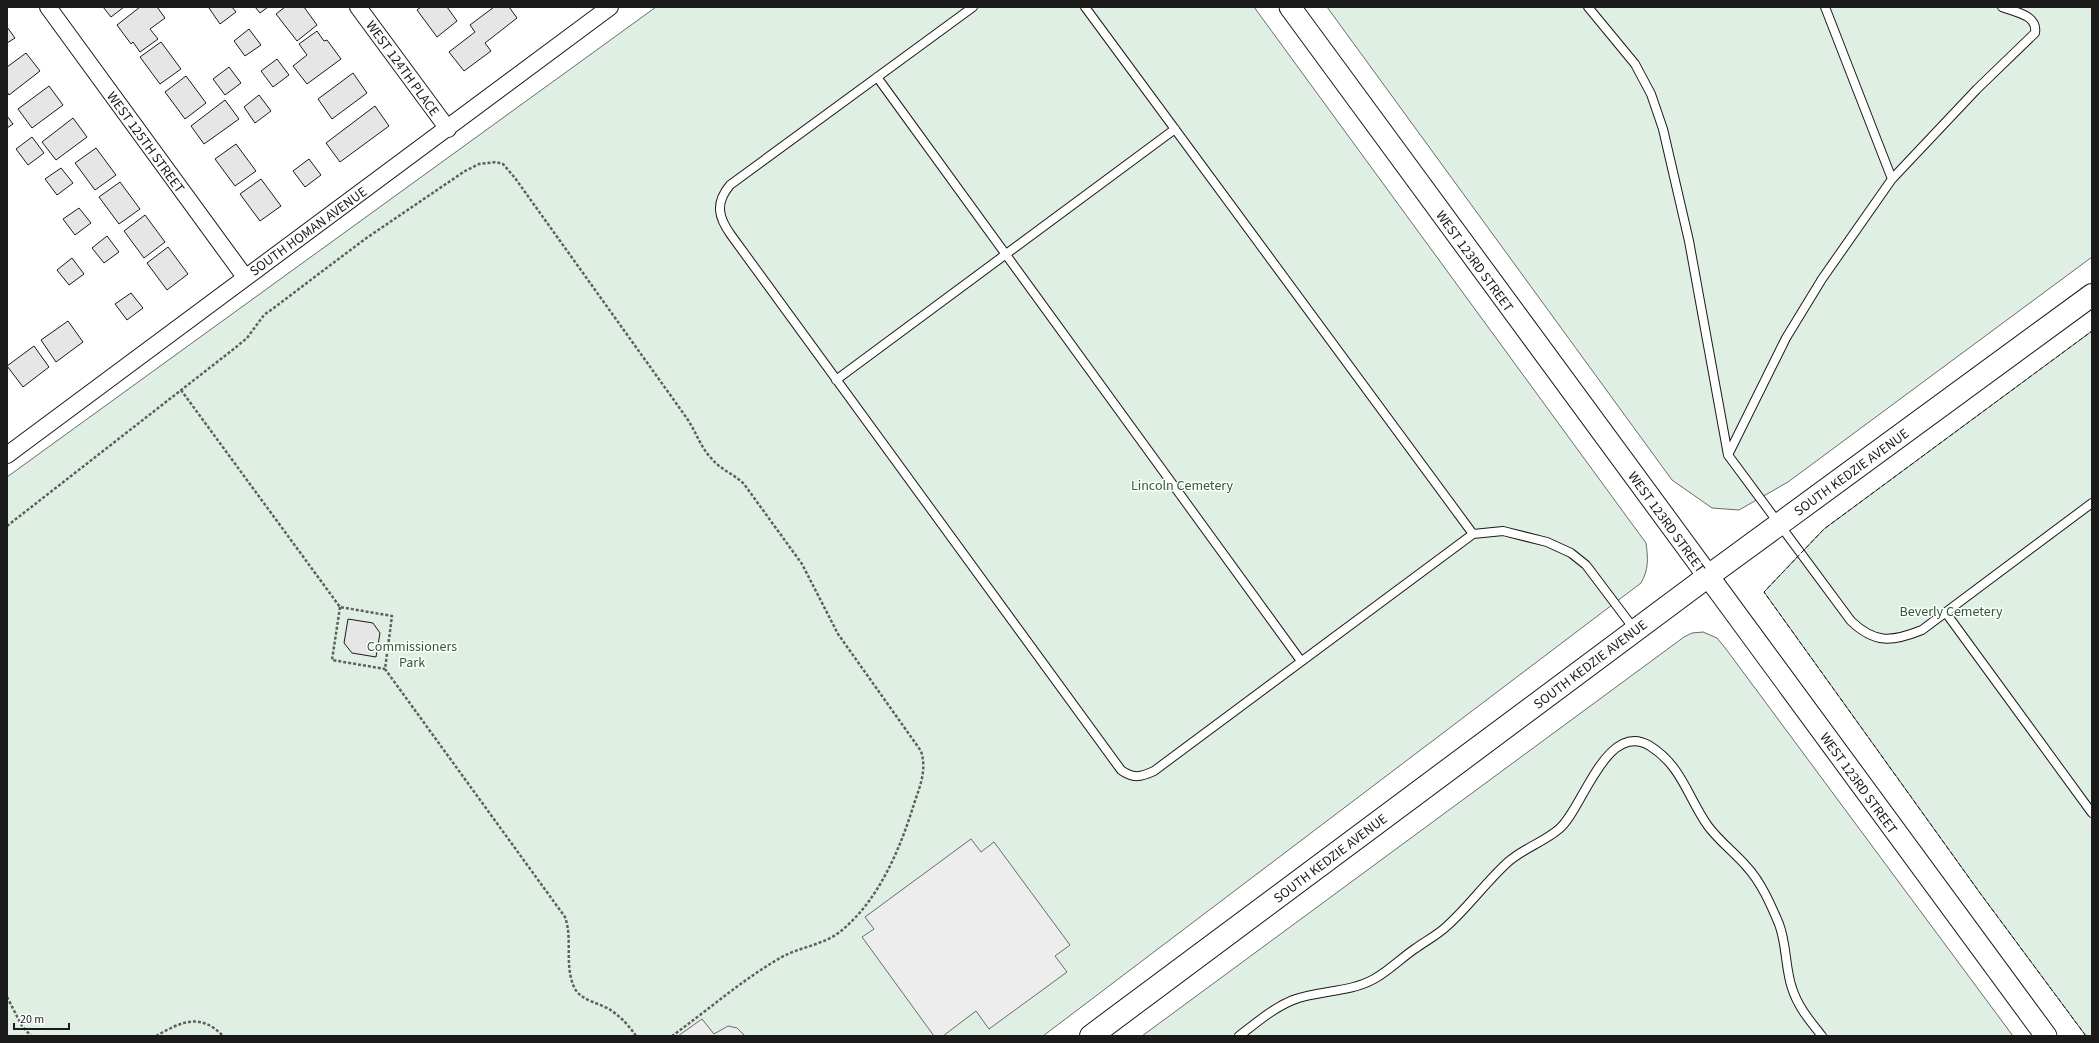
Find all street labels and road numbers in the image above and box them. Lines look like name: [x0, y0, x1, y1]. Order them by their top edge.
street label: WEST 124TH PLACE: [361, 17, 444, 120]
street label: WEST 125TH STREET: [102, 88, 189, 198]
street label: SOUTH HOMAN AVENUE: [246, 182, 371, 281]
street label: WEST 123RD STREET: [1431, 207, 1518, 317]
street label: SOUTH KEDZIE AVENUE: [1790, 424, 1913, 521]
street label: WEST 123RD STREET: [1623, 468, 1710, 578]
street label: SOUTH KEDZIE AVENUE: [1530, 615, 1652, 714]
street label: WEST 123RD STREET: [1815, 729, 1902, 839]
street label: SOUTH KEDZIE AVENUE: [1270, 809, 1392, 908]

